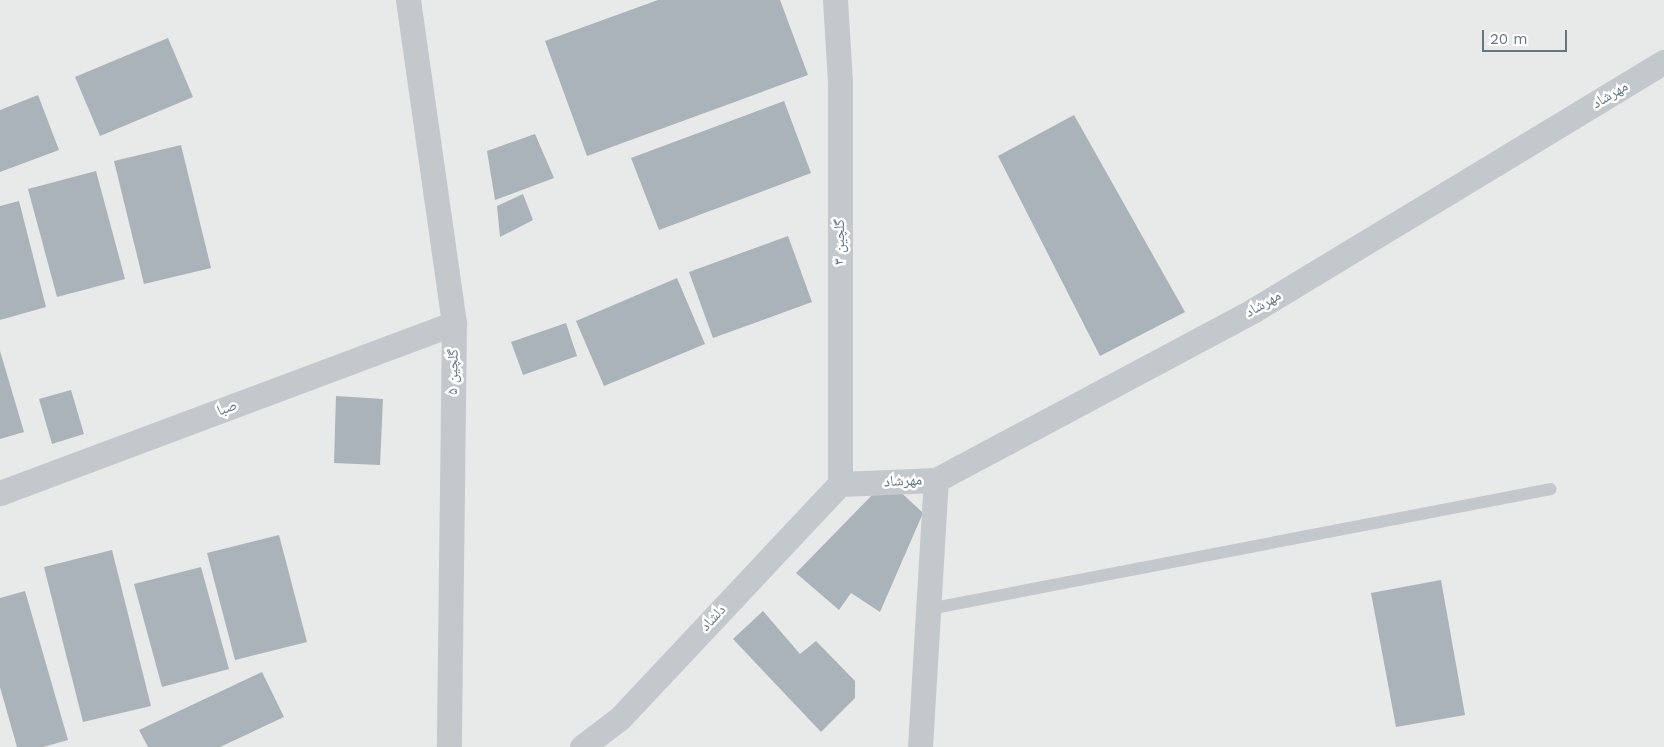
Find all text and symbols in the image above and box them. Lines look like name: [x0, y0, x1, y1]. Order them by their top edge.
scale bar: [1484, 20, 1569, 52]
text: 20 m: [1490, 30, 1528, 48]
street label: مهرشاد: [1589, 77, 1631, 113]
street label: گلچین ۳: [831, 219, 849, 265]
street label: مهرشاد: [1242, 287, 1284, 321]
street label: گلچین ۵: [444, 349, 462, 395]
street label: صبا: [214, 396, 240, 420]
street label: مهرشاد: [883, 471, 923, 491]
street label: دلشاد: [696, 601, 730, 635]

